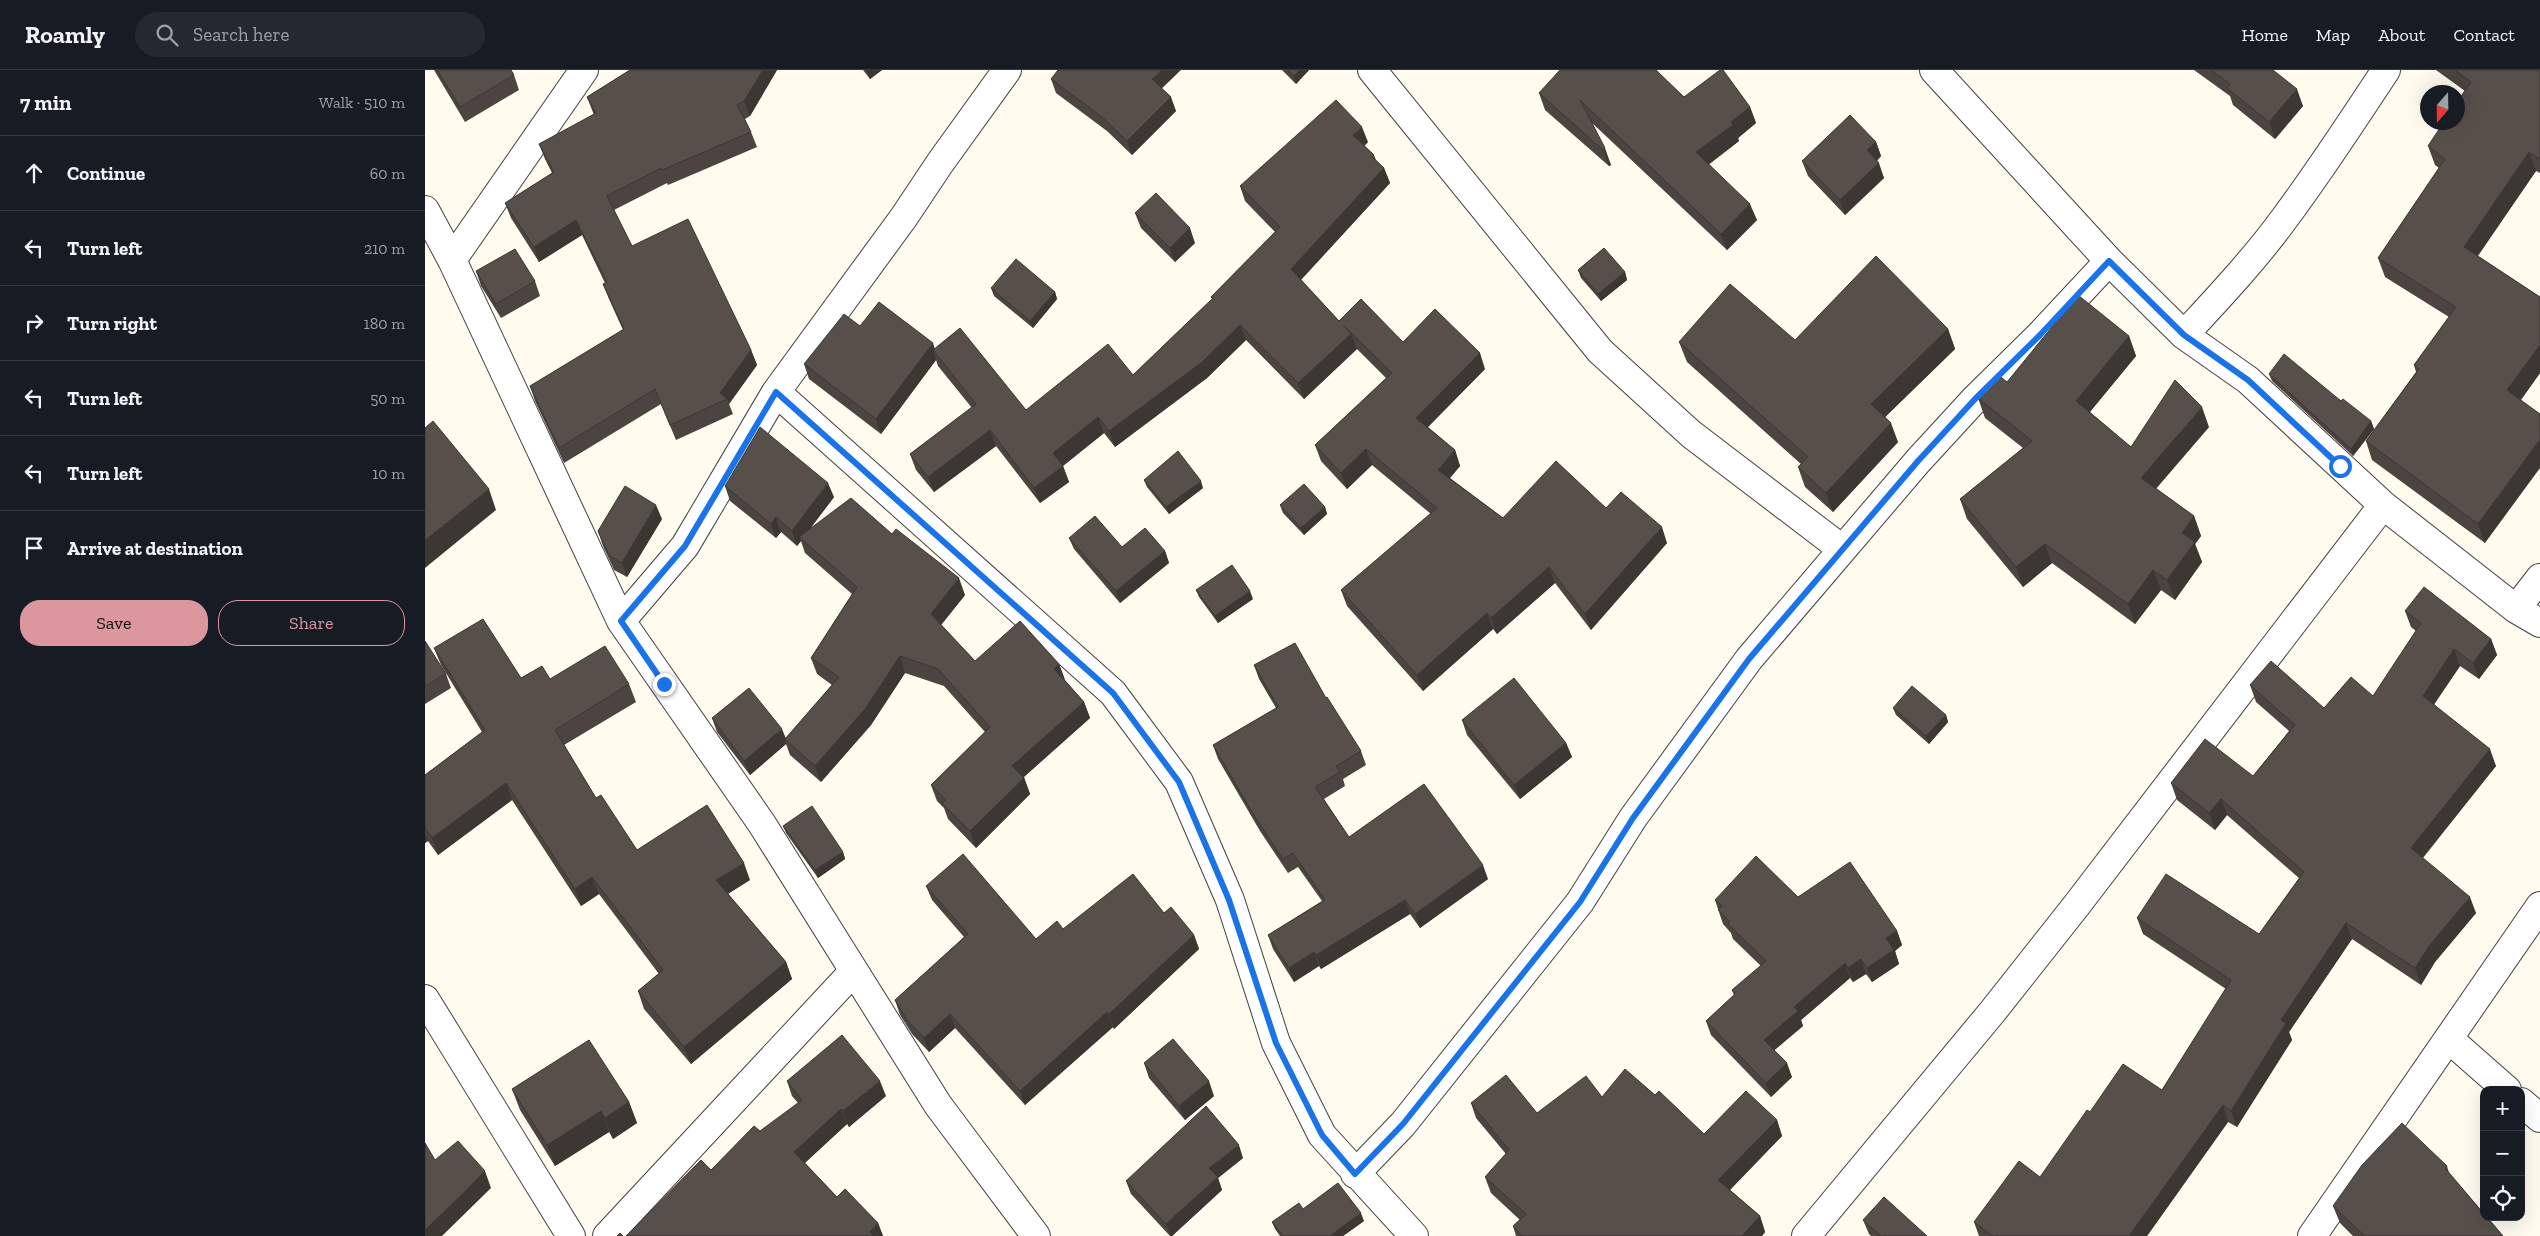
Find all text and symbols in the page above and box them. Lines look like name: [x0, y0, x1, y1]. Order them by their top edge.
search box: [135, 12, 485, 57]
text: Roamly: [25, 20, 105, 49]
icon: search: [153, 21, 181, 49]
text: Search here: [193, 23, 289, 46]
text: Home: [2241, 24, 2288, 46]
text: Map: [2316, 24, 2350, 46]
text: About: [2378, 24, 2425, 46]
text: Contact: [2453, 24, 2515, 46]
north arrow: [2420, 85, 2465, 130]
text: 7 min: [20, 90, 71, 115]
text: Walk · 510 m: [319, 93, 405, 112]
icon: ahead: [20, 159, 48, 187]
text: Continue: [67, 162, 145, 185]
text: 60 m: [370, 164, 405, 183]
icon: left: [20, 234, 48, 262]
text: Turn left: [67, 237, 142, 260]
text: 210 m: [364, 239, 405, 258]
icon: right: [20, 309, 48, 337]
text: Turn right: [67, 312, 157, 335]
text: 180 m: [364, 314, 405, 333]
icon: left: [20, 384, 48, 412]
text: Turn left: [67, 387, 142, 410]
text: 50 m: [370, 389, 405, 408]
route start: [2329, 455, 2352, 478]
icon: left: [20, 459, 48, 487]
text: Turn left: [67, 462, 142, 485]
text: 10 m: [372, 464, 405, 483]
icon: arrive: [20, 534, 48, 562]
text: Arrive at destination: [67, 537, 243, 560]
button: Save: [20, 600, 208, 646]
button: Share: [218, 600, 405, 646]
route end: [653, 673, 676, 696]
map controls: [2480, 1086, 2525, 1221]
button: +: [2480, 1086, 2525, 1131]
button: −: [2480, 1131, 2525, 1176]
button: locate: [2480, 1176, 2525, 1221]

